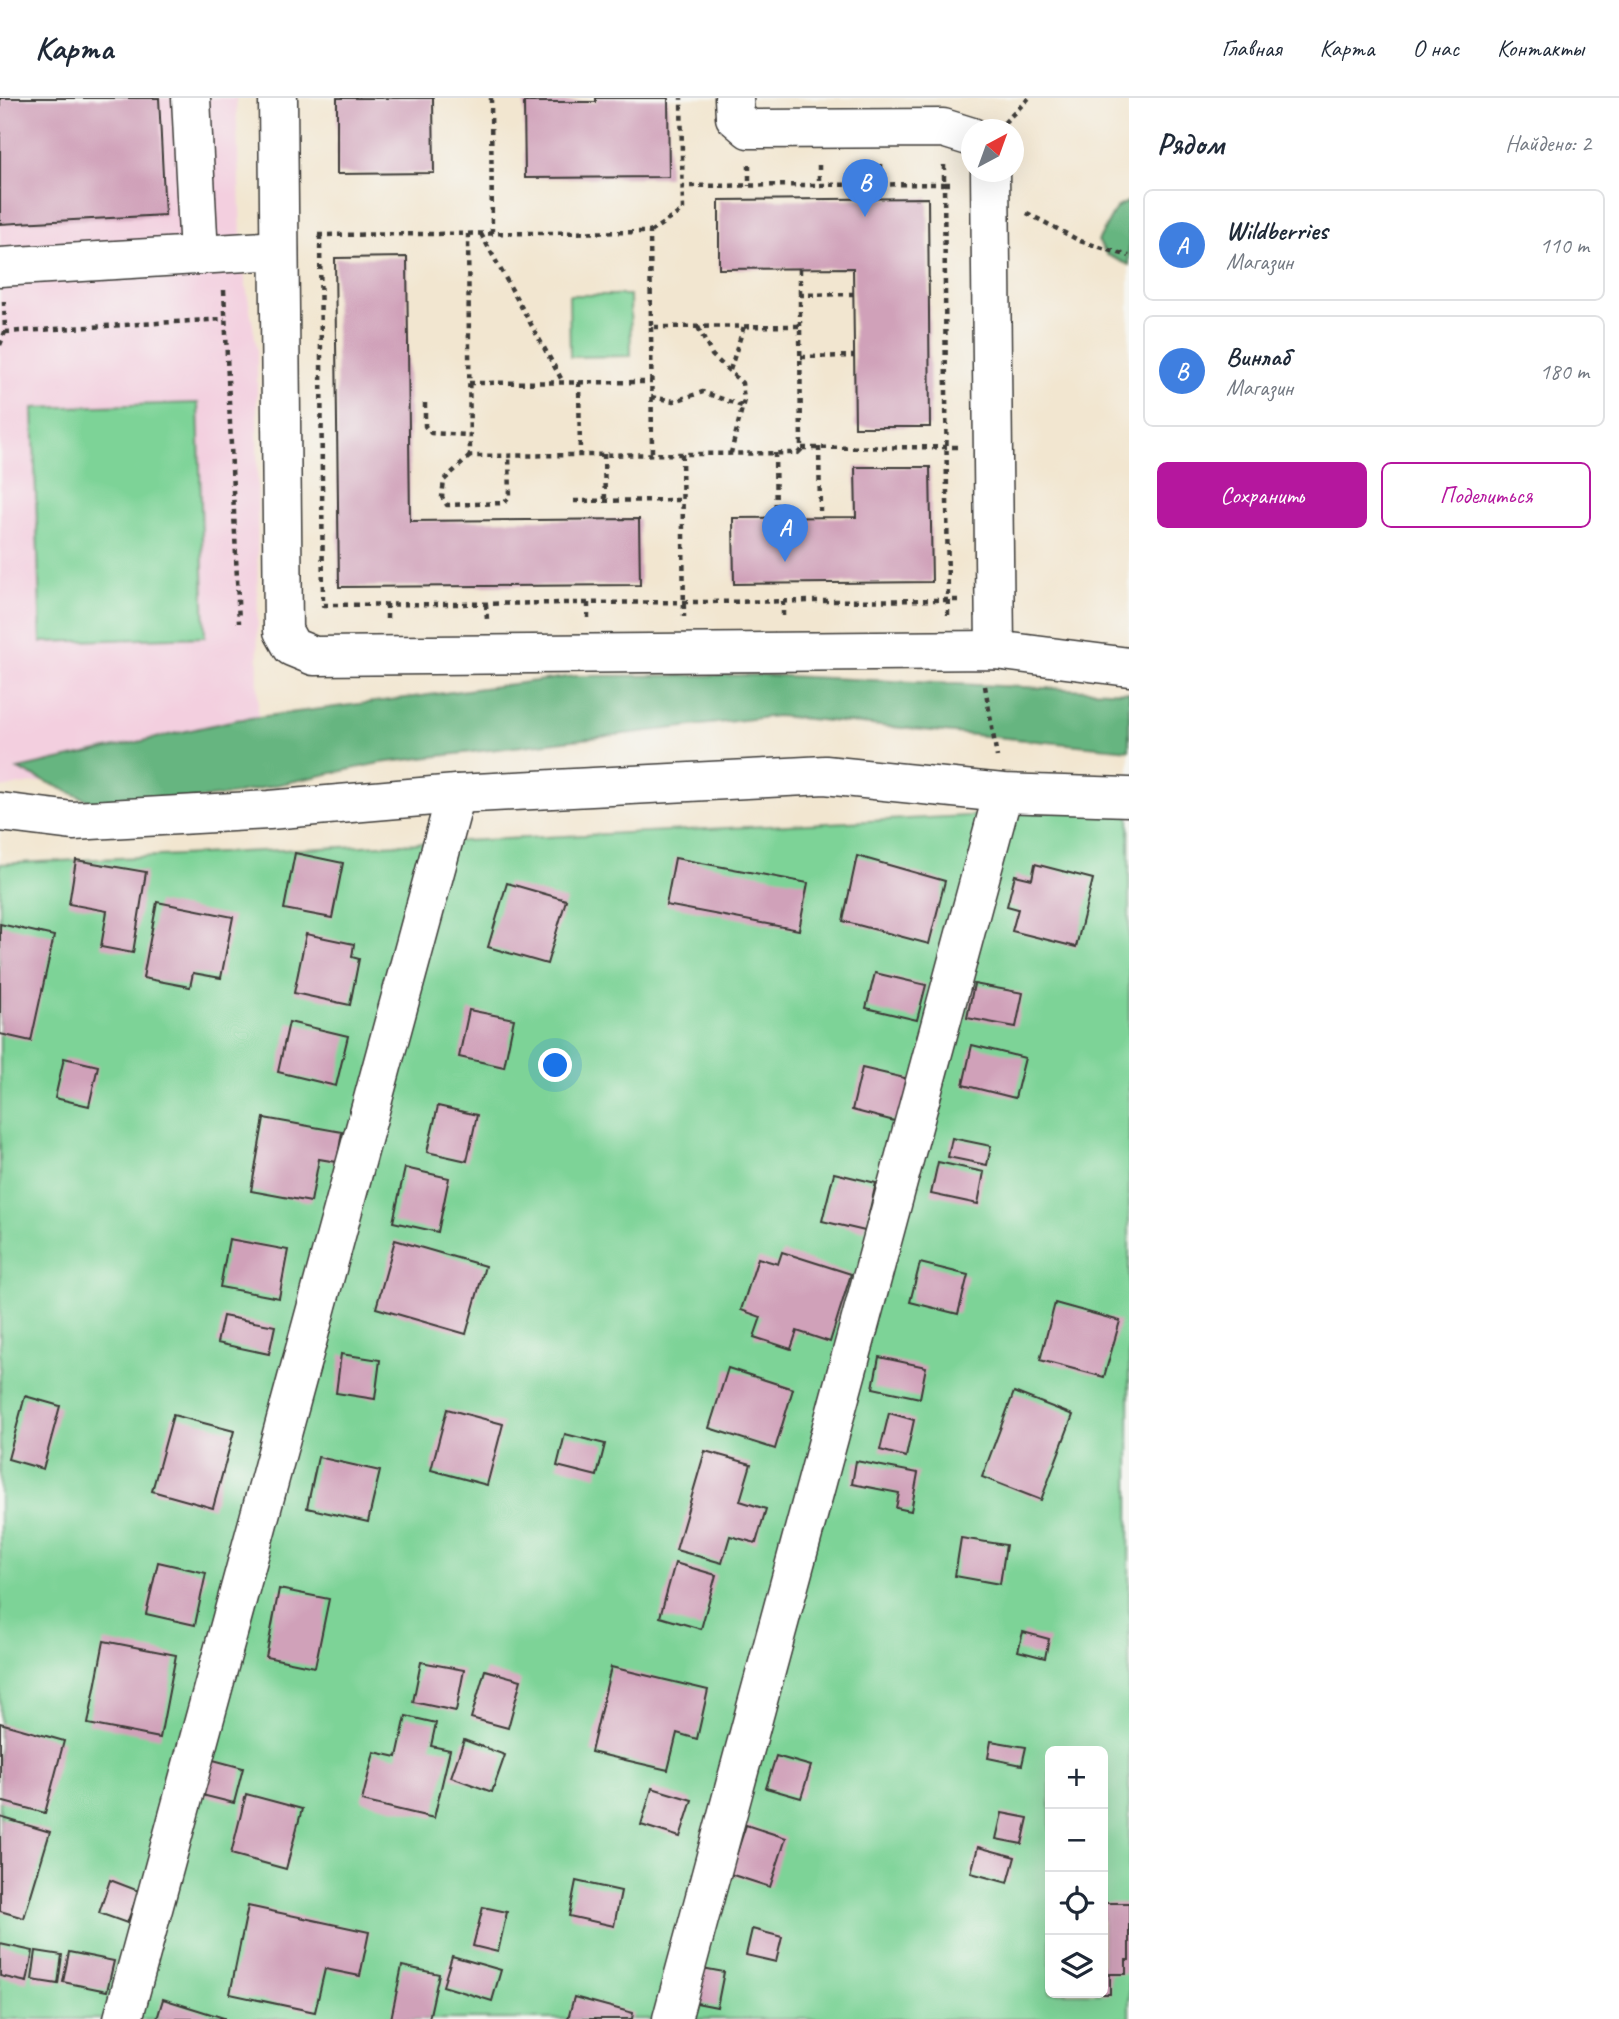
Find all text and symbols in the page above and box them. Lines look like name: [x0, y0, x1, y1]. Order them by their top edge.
text: Карта: [35, 27, 114, 69]
text: Главная: [1221, 33, 1282, 63]
text: Карта: [1320, 33, 1374, 63]
text: О нас: [1412, 33, 1459, 63]
text: Контакты: [1497, 33, 1584, 63]
north arrow: [961, 119, 1024, 182]
text: Рядом: [1157, 125, 1224, 163]
text: Найдено: 2: [1505, 129, 1591, 158]
pin: B: [842, 159, 888, 217]
text: Wildberries: [1226, 214, 1328, 247]
text: A: [1176, 231, 1188, 260]
text: 110 m: [1540, 231, 1589, 260]
text: Магазин: [1226, 247, 1293, 276]
text: Винлаб: [1226, 340, 1290, 373]
text: B: [1176, 357, 1188, 386]
text: 180 m: [1540, 357, 1589, 386]
text: Магазин: [1226, 373, 1293, 402]
button: Сохранить: [1157, 462, 1367, 528]
button: Поделиться: [1381, 462, 1591, 528]
pin: A: [762, 504, 808, 562]
your location: [538, 1048, 572, 1082]
map controls: [1045, 1746, 1108, 1998]
button: +: [1045, 1746, 1108, 1809]
button: −: [1045, 1809, 1108, 1872]
button: locate: [1045, 1872, 1108, 1935]
button: layers: [1045, 1935, 1108, 1998]

